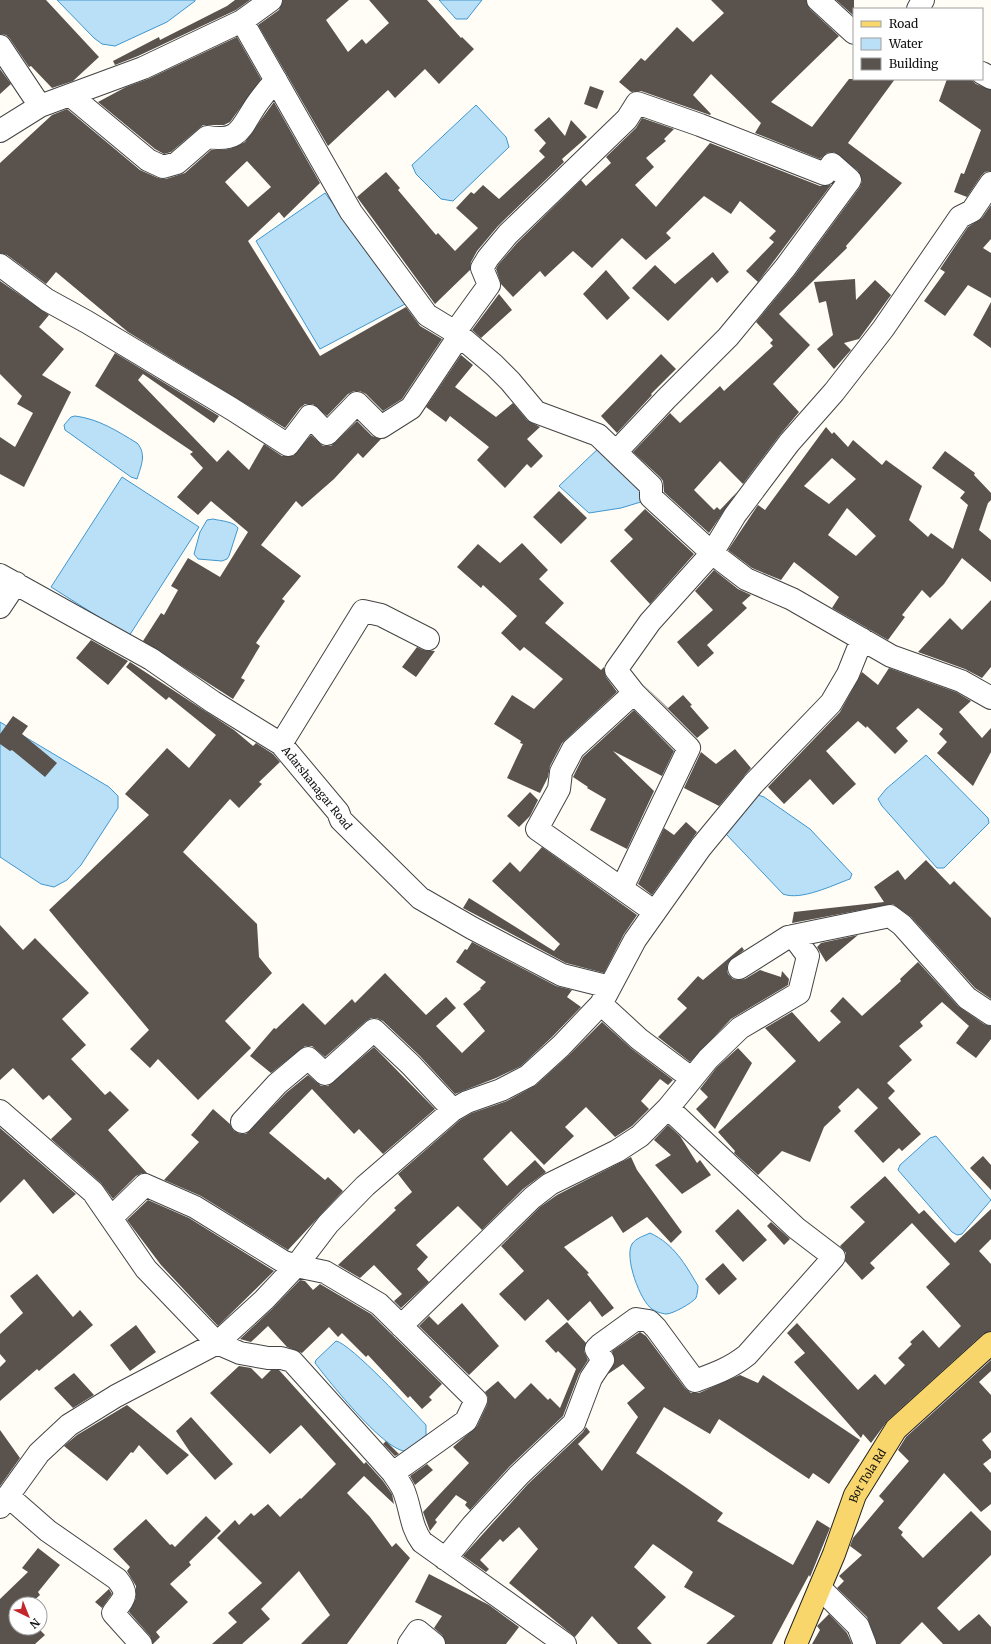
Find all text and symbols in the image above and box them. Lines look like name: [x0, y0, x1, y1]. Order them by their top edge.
legend: [853, 8, 983, 80]
text: Road: [889, 16, 918, 31]
text: Water: [888, 36, 924, 51]
text: Building: [889, 56, 939, 71]
street label: Adarshanagar Road: [278, 743, 355, 833]
street label: Bot Tola Rd: [846, 1446, 889, 1505]
north arrow: [8, 1596, 48, 1636]
text: N: [27, 1615, 43, 1632]

